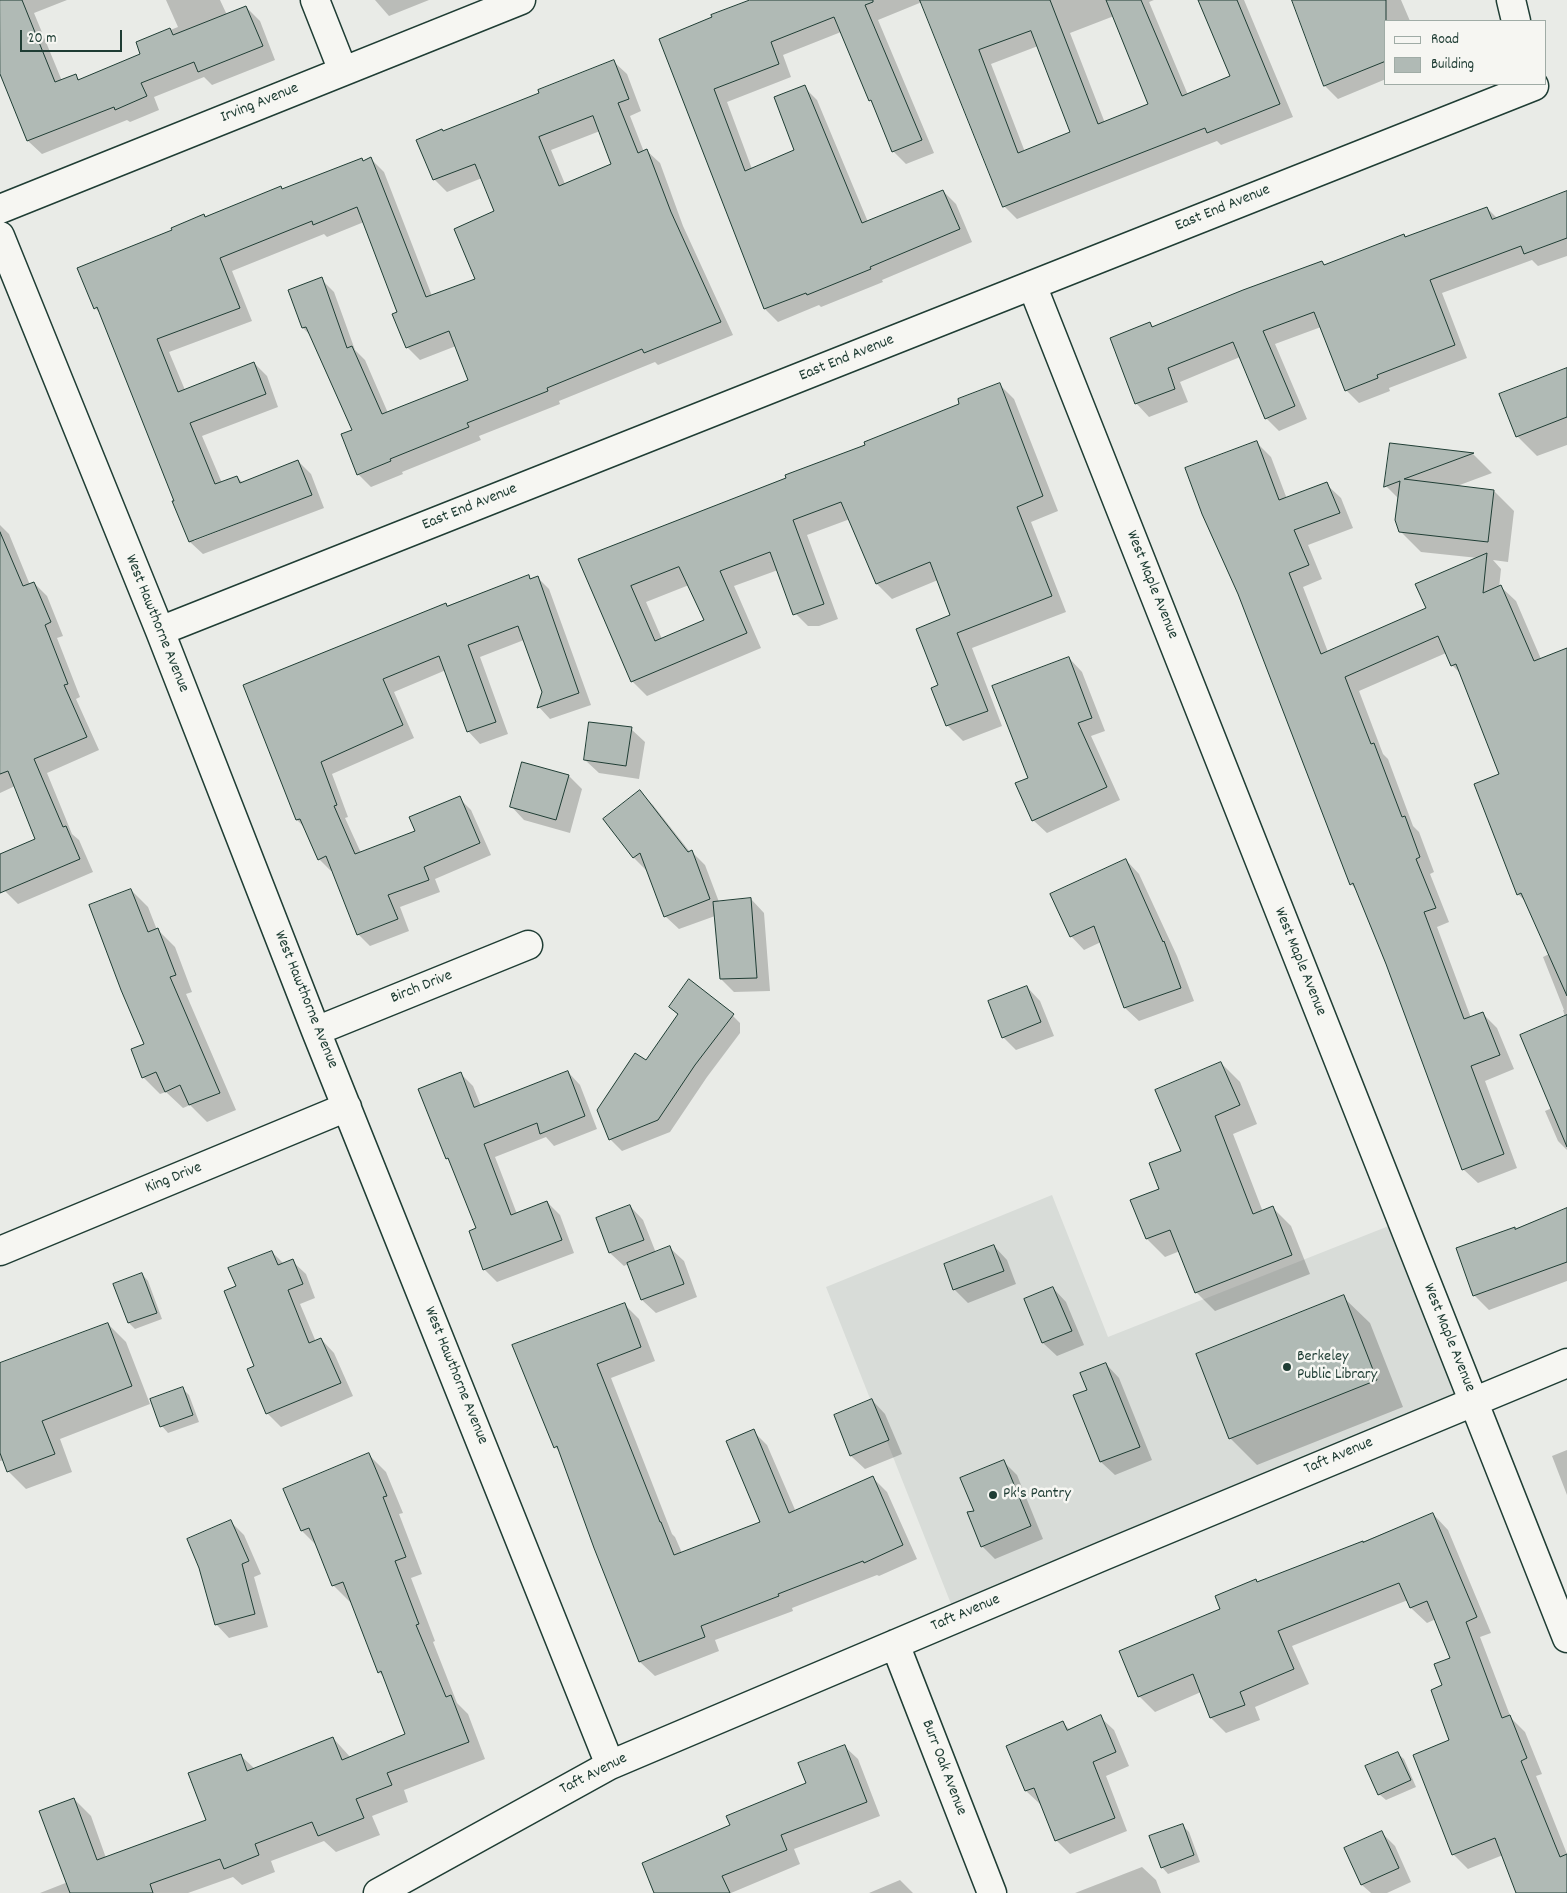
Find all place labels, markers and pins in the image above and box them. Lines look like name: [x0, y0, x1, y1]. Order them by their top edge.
place label: Berkeley Public Library: [1297, 1348, 1377, 1386]
marker: Berkeley Public Library: [1281, 1361, 1293, 1373]
place label: Pk's Pantry: [1003, 1485, 1071, 1505]
marker: Pk's Pantry: [987, 1489, 999, 1501]

